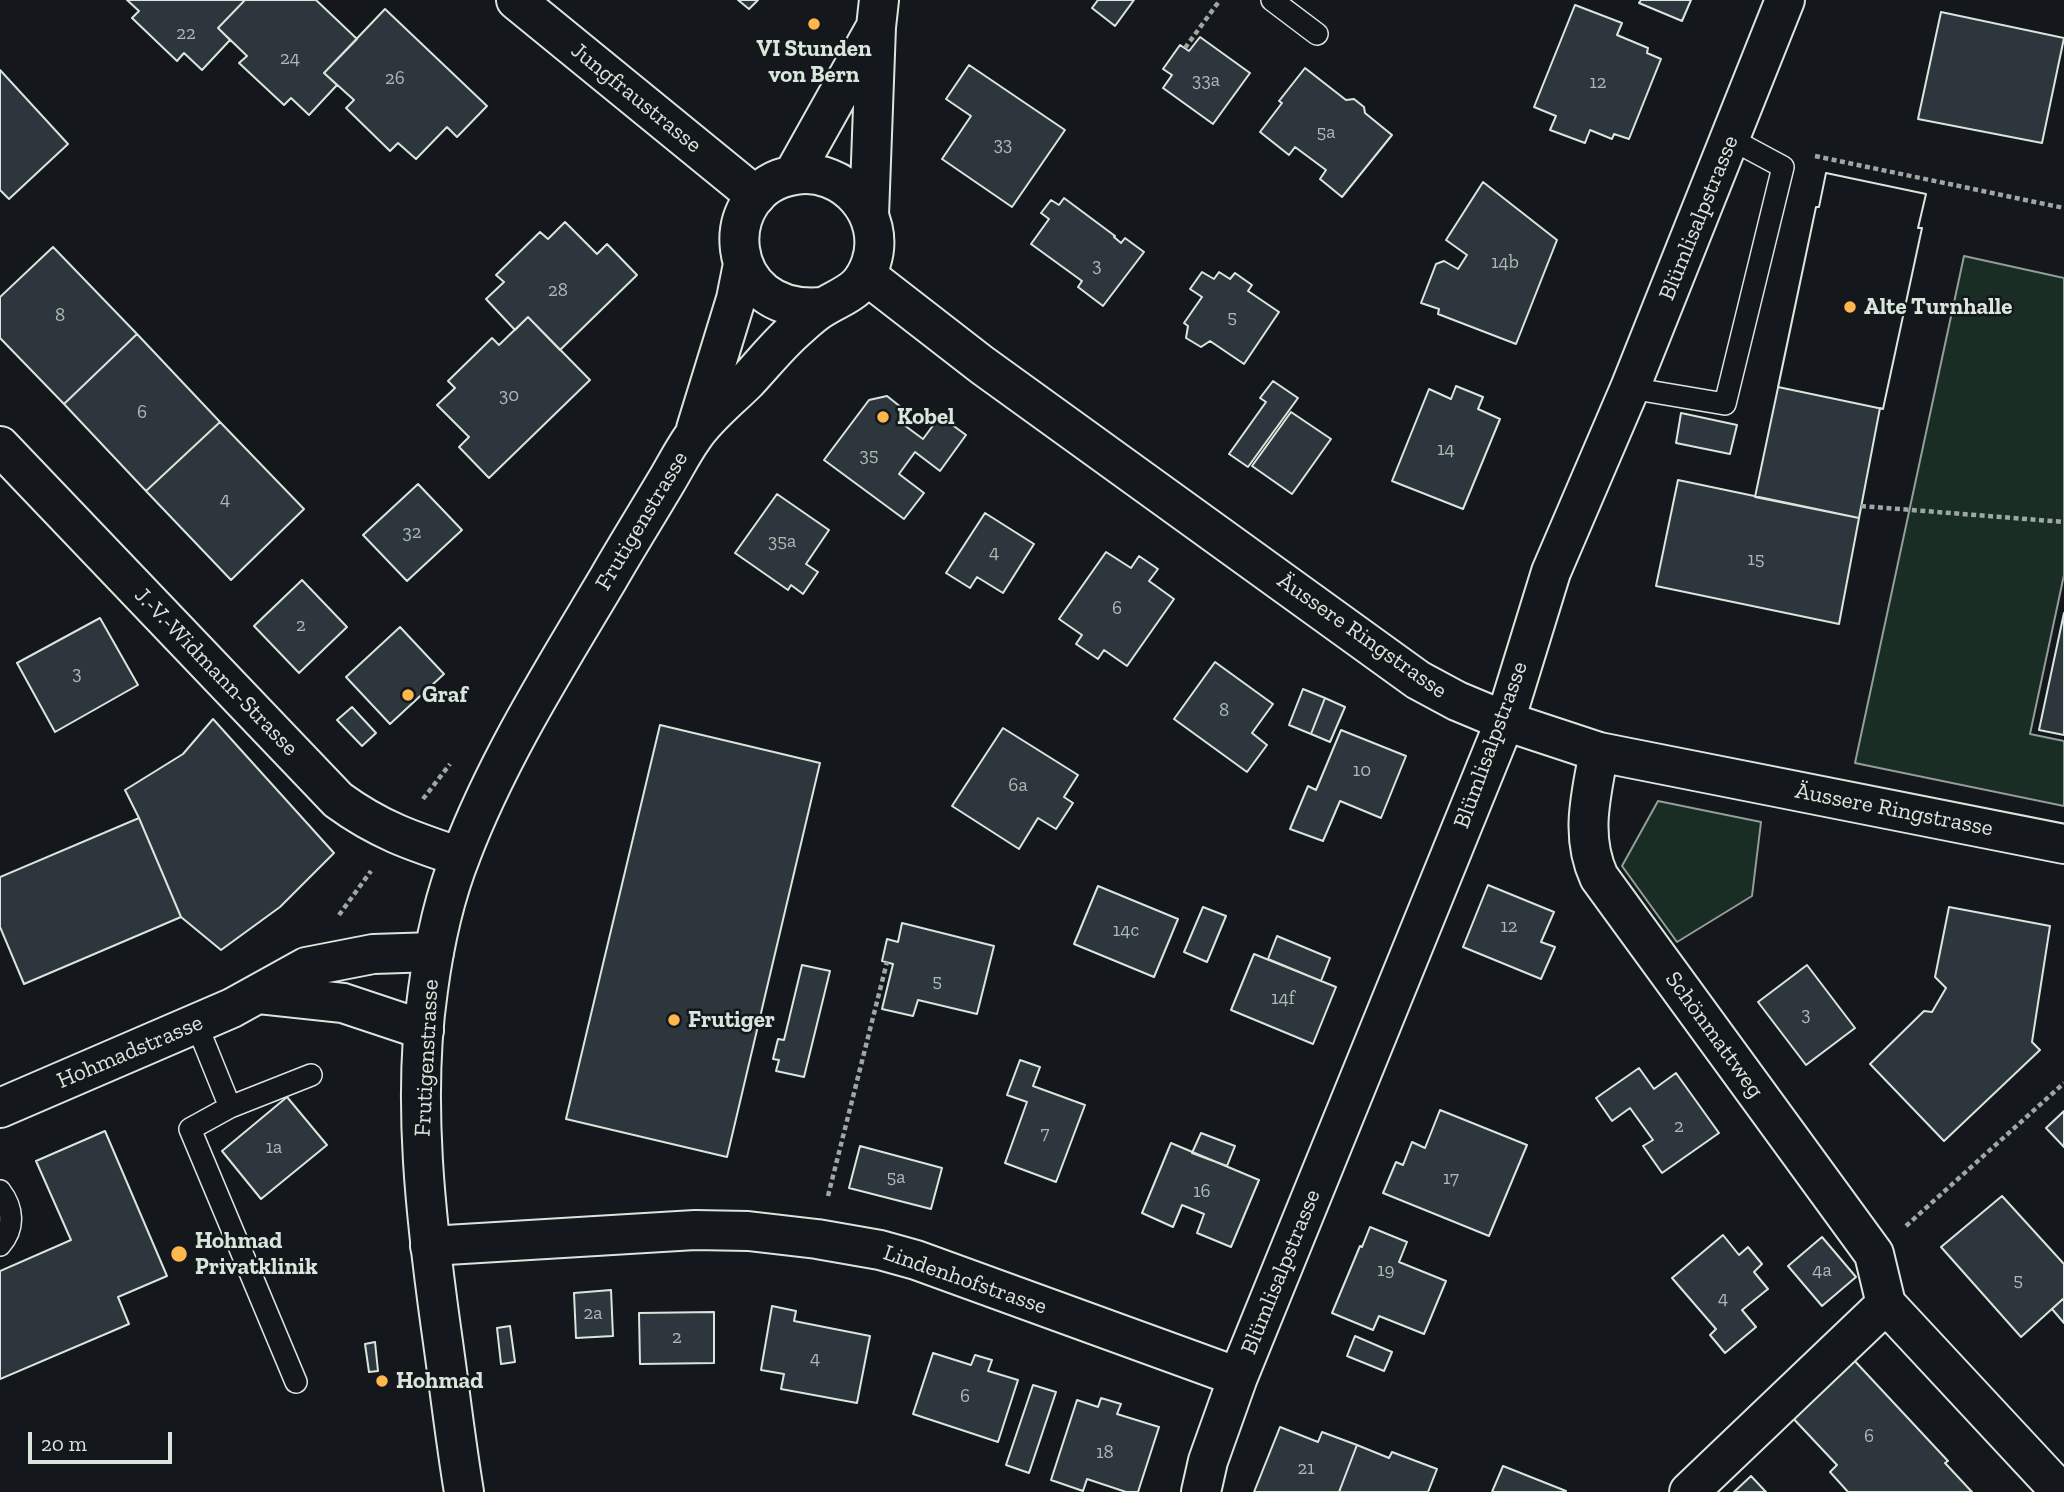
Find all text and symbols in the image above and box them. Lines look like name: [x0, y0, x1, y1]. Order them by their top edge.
marker: VI Stunden von Bern: [806, 16, 822, 32]
house number: 22: [176, 23, 196, 45]
place label: VI Stunden von Bern: [756, 35, 872, 89]
street label: Jungfraustrasse: [565, 37, 707, 159]
house number: 24: [280, 48, 300, 70]
house number: 26: [385, 68, 405, 90]
house number: 33a: [1192, 70, 1220, 92]
house number: 12: [1589, 72, 1607, 94]
house number: 5a: [1317, 122, 1335, 144]
street label: Blümlisalpstrasse: [1653, 131, 1745, 305]
house number: 33: [994, 134, 1012, 156]
house number: 14b: [1491, 252, 1519, 274]
house number: 3: [1092, 255, 1102, 277]
house number: 28: [548, 280, 568, 302]
place label: Alte Turnhalle: [1864, 293, 2012, 321]
marker: Alte Turnhalle: [1842, 299, 1858, 315]
house number: 8: [55, 305, 65, 327]
house number: 5: [1227, 307, 1237, 329]
house number: 30: [499, 385, 519, 407]
house number: 6: [137, 402, 147, 424]
place label: Kobel: [897, 403, 955, 431]
marker: Kobel: [875, 409, 891, 425]
house number: 14: [1437, 439, 1455, 461]
house number: 35: [859, 445, 879, 467]
street label: Frutigenstrasse: [590, 446, 694, 596]
house number: 4: [220, 489, 230, 511]
house number: 32: [402, 522, 422, 544]
house number: 35a: [768, 531, 796, 553]
house number: 4: [989, 542, 999, 564]
house number: 15: [1747, 549, 1765, 571]
street label: Äussere Ringstrasse: [1272, 567, 1452, 705]
street label: J.-V.-Widmann-Strasse: [128, 582, 304, 762]
house number: 6: [1112, 598, 1122, 620]
house number: 2: [296, 615, 306, 637]
street label: Blümlisalpstrasse: [1448, 658, 1534, 832]
house number: 3: [72, 663, 82, 685]
place label: Graf: [422, 681, 467, 709]
marker: Graf: [400, 687, 416, 703]
house number: 8: [1219, 700, 1229, 722]
house number: 10: [1353, 760, 1371, 782]
house number: 6a: [1008, 775, 1028, 797]
street label: Äussere Ringstrasse: [1793, 777, 1995, 843]
house number: 12: [1500, 916, 1518, 938]
house number: 14c: [1113, 920, 1139, 942]
street label: Schönmattweg: [1659, 966, 1769, 1104]
house number: 5: [932, 971, 942, 993]
street label: Frutigenstrasse: [409, 979, 445, 1137]
house number: 14f: [1271, 988, 1295, 1010]
house number: 3: [1801, 1004, 1811, 1026]
place label: Frutiger: [688, 1006, 775, 1034]
street label: Hohmadstrasse: [53, 1009, 207, 1095]
marker: Frutiger: [666, 1012, 682, 1028]
house number: 2: [1674, 1116, 1684, 1138]
house number: 7: [1041, 1123, 1049, 1145]
house number: 1a: [266, 1137, 282, 1159]
house number: 5a: [887, 1167, 905, 1189]
house number: 17: [1443, 1168, 1459, 1190]
house number: 16: [1193, 1181, 1211, 1203]
street label: Blümlisalpstrasse: [1235, 1185, 1327, 1359]
place label: Hohmad Privatklinik: [195, 1227, 318, 1281]
street label: Lindenhofstrasse: [880, 1239, 1050, 1321]
marker: Hohmad Privatklinik: [169, 1244, 189, 1264]
house number: 19: [1377, 1260, 1395, 1282]
house number: 4a: [1812, 1260, 1832, 1282]
house number: 5: [2013, 1270, 2023, 1292]
house number: 4: [1718, 1288, 1728, 1310]
house number: 2a: [584, 1303, 602, 1325]
house number: 2: [672, 1327, 682, 1349]
house number: 4: [810, 1348, 820, 1370]
place label: Hohmad: [396, 1367, 483, 1395]
marker: Hohmad: [374, 1373, 390, 1389]
house number: 6: [960, 1386, 970, 1408]
scale bar: [32, 1418, 175, 1462]
house number: 6: [1864, 1426, 1874, 1448]
text: 20 m: [41, 1431, 87, 1456]
house number: 18: [1096, 1442, 1114, 1464]
house number: 21: [1297, 1458, 1315, 1480]

